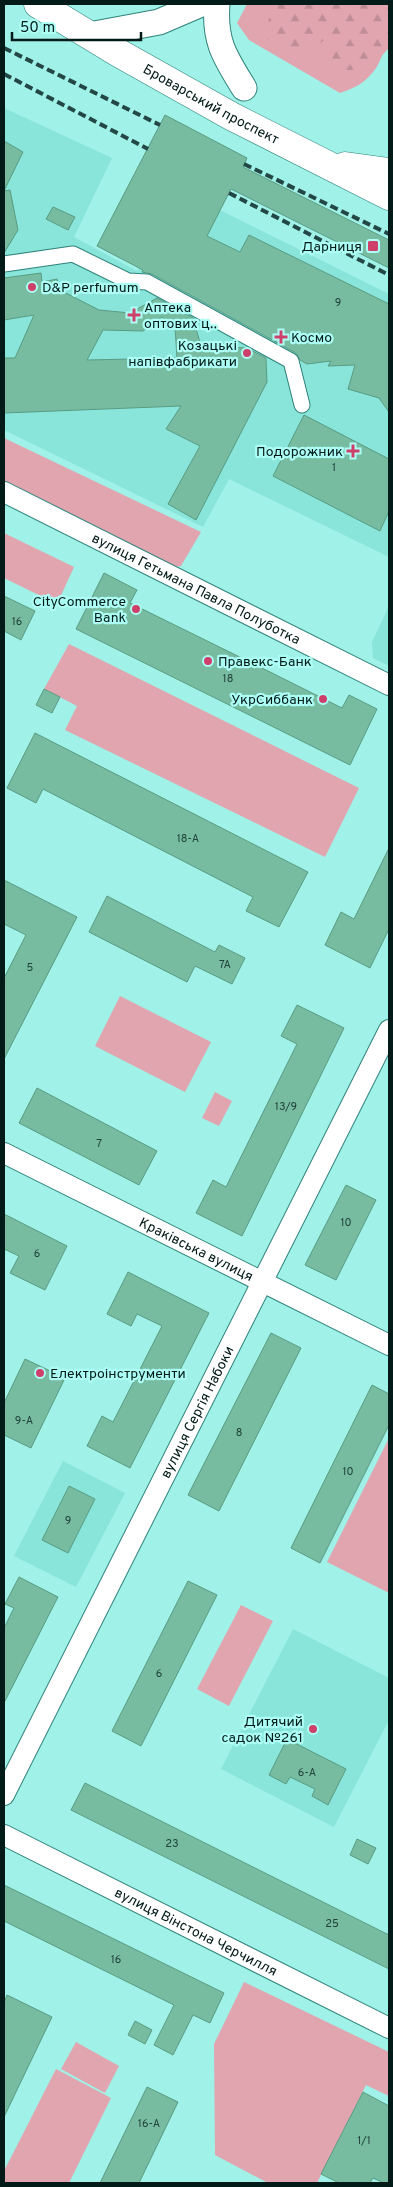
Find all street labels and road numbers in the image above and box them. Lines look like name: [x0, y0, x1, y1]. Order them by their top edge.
street label: Броварський проспект: [140, 61, 281, 149]
street label: вулиця Гетьмана Павла Полуботка: [88, 530, 303, 649]
street label: Краківська вулиця: [136, 1215, 256, 1286]
street label: вулиця Сергія Набоки: [158, 1344, 239, 1481]
street label: вулиця Вінстона Черчилля: [111, 1885, 280, 1981]

